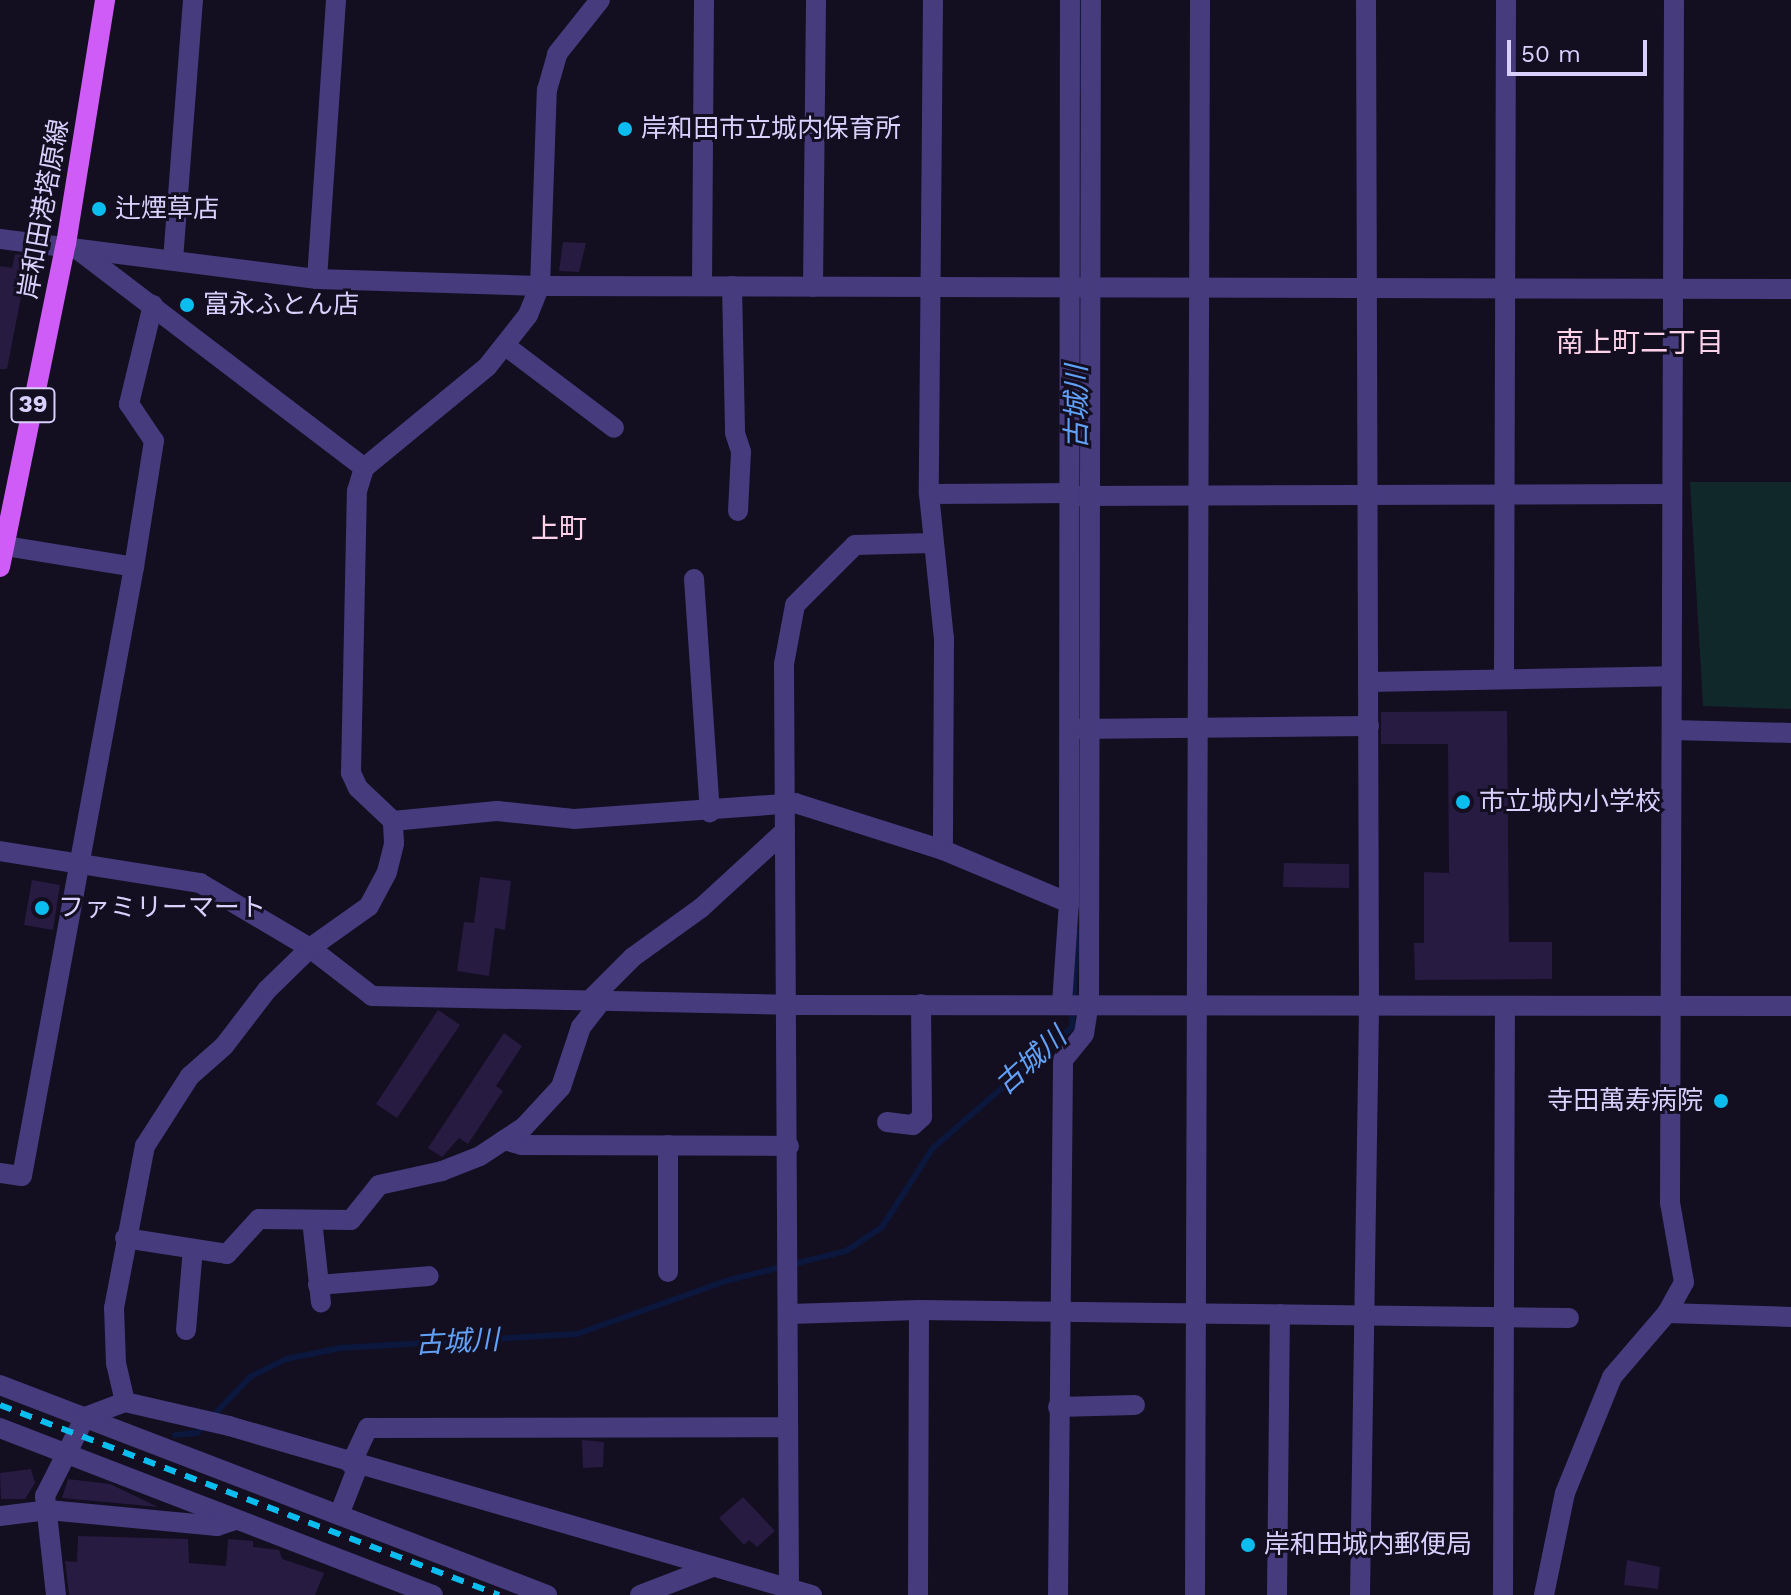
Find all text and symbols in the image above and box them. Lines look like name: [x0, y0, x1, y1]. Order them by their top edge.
scale bar: [1511, 24, 1651, 74]
text: 50 m: [1521, 40, 1581, 68]
place label: 岸和田市立城内保育所: [641, 113, 901, 145]
street label: 岸和田港塔原線: [13, 117, 75, 301]
marker: 岸和田市立城内保育所: [616, 120, 634, 138]
place label: 辻煙草店: [115, 193, 219, 225]
marker: 辻煙草店: [90, 200, 108, 218]
place label: 富永ふとん店: [203, 289, 359, 321]
marker: 富永ふとん店: [178, 296, 196, 314]
district label: 南上町二丁目: [1556, 326, 1724, 360]
water label: 古城川: [1060, 365, 1094, 449]
road number: 39: [9, 385, 57, 425]
district label: 上町: [531, 512, 587, 546]
place label: 市立城内小学校: [1479, 786, 1661, 818]
marker: 市立城内小学校: [1454, 793, 1472, 811]
place label: ファミリーマート: [58, 892, 266, 924]
marker: ファミリーマート: [33, 899, 51, 917]
water label: 古城川: [989, 1020, 1073, 1102]
place label: 寺田萬寿病院: [1547, 1085, 1703, 1117]
marker: 寺田萬寿病院: [1710, 1090, 1732, 1112]
water label: 古城川: [414, 1323, 500, 1361]
place label: 岸和田城内郵便局: [1264, 1529, 1472, 1561]
marker: 岸和田城内郵便局: [1239, 1536, 1257, 1554]

